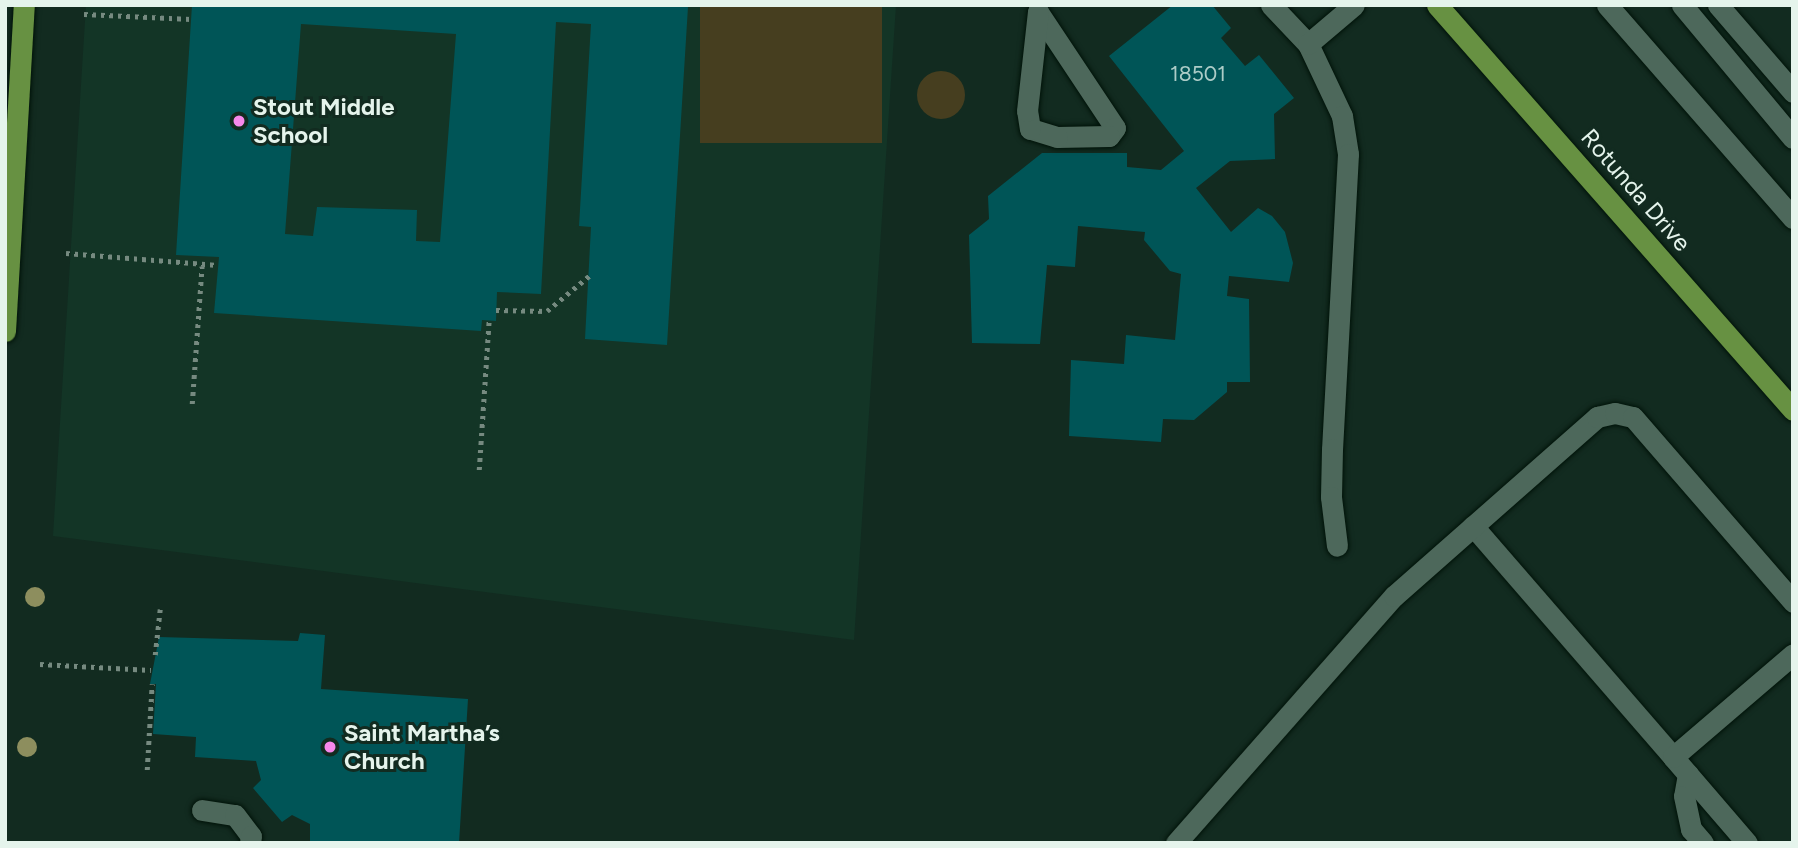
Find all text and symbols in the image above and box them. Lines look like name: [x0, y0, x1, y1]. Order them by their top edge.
house number: 18501: [1170, 61, 1226, 87]
place label: Stout Middle School: [253, 93, 395, 149]
marker: Stout Middle School: [231, 113, 247, 129]
street label: Rotunda Drive: [1575, 123, 1697, 257]
place label: Saint Martha’s Church: [344, 719, 500, 775]
marker: Saint Martha’s Church: [322, 739, 338, 755]

